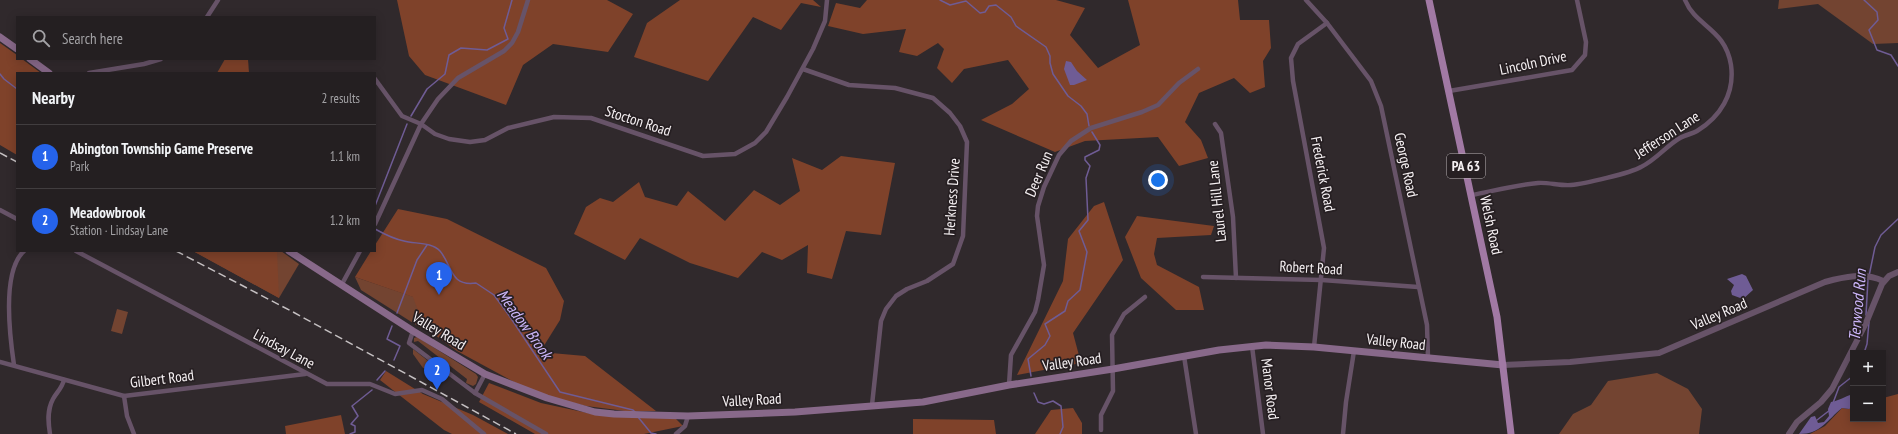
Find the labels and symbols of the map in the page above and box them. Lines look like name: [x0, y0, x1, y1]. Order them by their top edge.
street label: Lincoln Drive: [1498, 46, 1568, 79]
street label: Stocton Road: [603, 101, 673, 140]
street label: Jefferson Lane: [1630, 107, 1703, 163]
street label: George Road: [1390, 131, 1423, 199]
street label: Frederick Road: [1307, 135, 1340, 213]
street label: Deer Run: [1020, 148, 1057, 199]
road number: PA 63: [1447, 154, 1485, 178]
street label: Herkness Drive: [939, 158, 964, 236]
street label: Laurel Hill Lane: [1203, 159, 1230, 243]
your location: [1148, 170, 1168, 190]
street label: Welsh Road: [1476, 194, 1507, 256]
street label: Robert Road: [1279, 256, 1343, 279]
pin: 1: [426, 262, 452, 295]
water label: Terwood Run: [1844, 268, 1870, 342]
water label: Meadow Brook: [493, 285, 558, 364]
street label: Valley Road: [1687, 293, 1750, 334]
street label: Valley Road: [408, 307, 470, 354]
street label: Lindsay Lane: [250, 324, 318, 373]
street label: Valley Road: [1365, 329, 1427, 354]
street label: Valley Road: [1040, 348, 1103, 375]
pin: 2: [424, 357, 450, 390]
street label: Manor Road: [1257, 357, 1284, 421]
street label: Gilbert Road: [129, 365, 195, 392]
street label: Valley Road: [721, 388, 782, 411]

